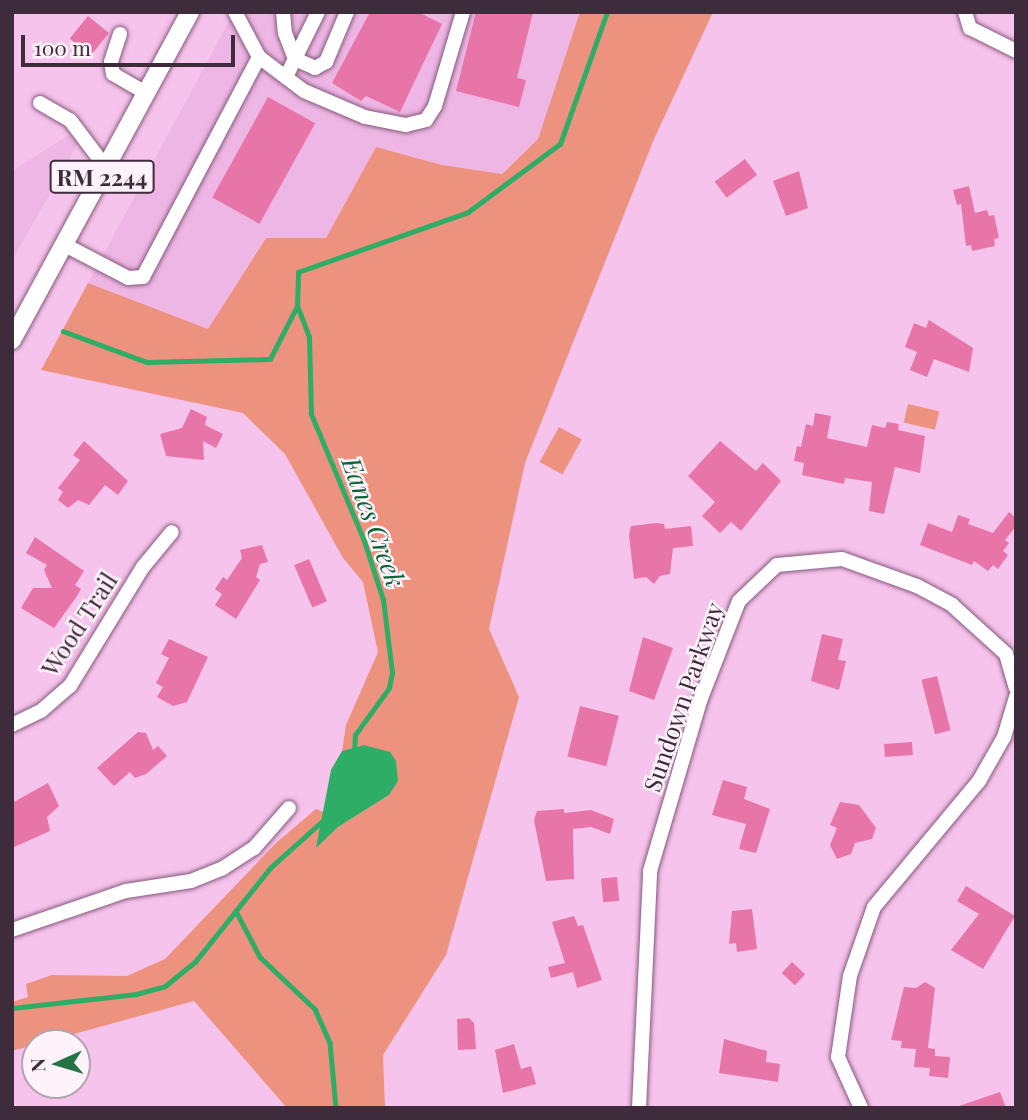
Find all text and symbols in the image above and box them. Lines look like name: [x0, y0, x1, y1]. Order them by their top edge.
scale bar: [24, 21, 238, 65]
text: 100 m: [34, 33, 91, 61]
road number: RM 2244: [50, 158, 154, 196]
water label: Eanes Creek: [336, 453, 412, 591]
street label: Wood Trail: [35, 567, 123, 681]
street label: Sundown Parkway: [637, 599, 729, 795]
north arrow: [21, 1029, 91, 1099]
text: N: [24, 1058, 50, 1073]

